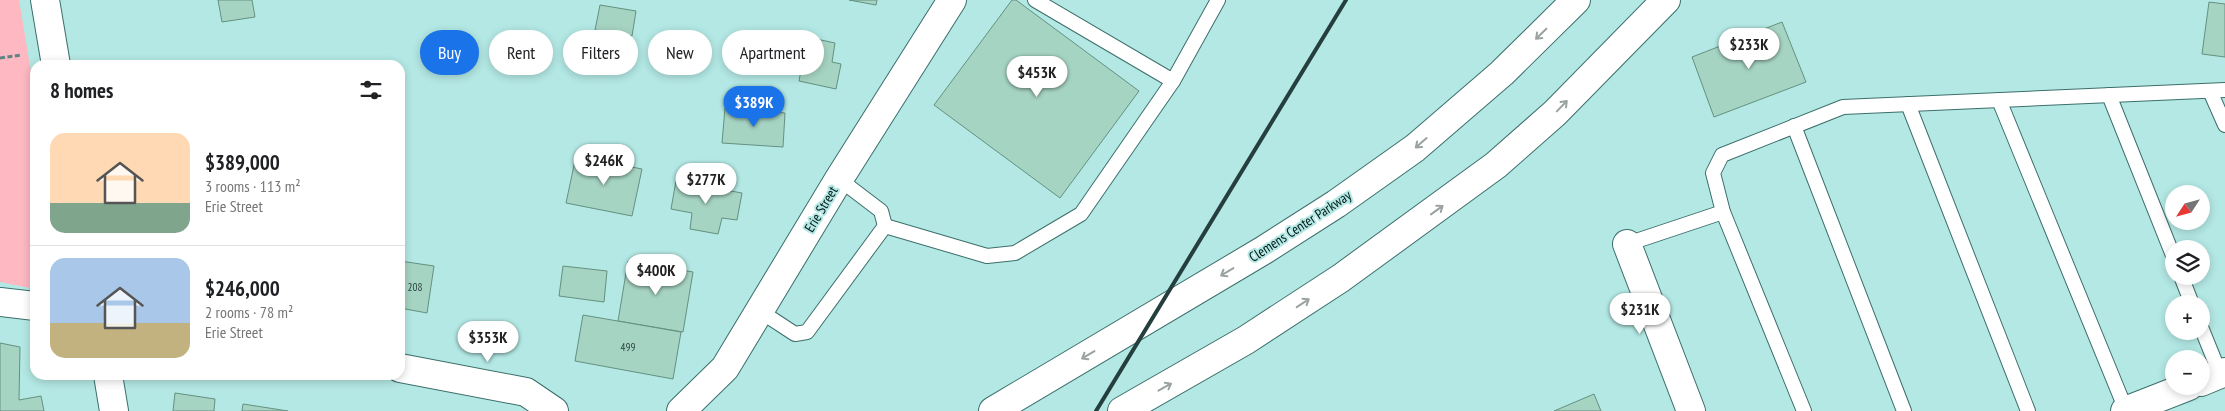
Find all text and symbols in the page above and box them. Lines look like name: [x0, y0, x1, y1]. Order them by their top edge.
one-way arrow: [1535, 28, 1548, 40]
pin: $233K: [1714, 28, 1784, 70]
chip: Buy: [420, 30, 479, 75]
chip: Rent: [489, 30, 553, 75]
chip: Filters: [563, 30, 638, 75]
chip: New: [648, 30, 712, 75]
chip: Apartment: [722, 30, 824, 75]
text: $233K: [1730, 34, 1768, 54]
pin: $453K: [1002, 56, 1072, 98]
text: $453K: [1018, 62, 1056, 82]
icon: filters: [357, 76, 385, 104]
text: 8 homes: [50, 77, 113, 104]
pin: $389K: [719, 86, 789, 128]
text: $389K: [735, 92, 773, 112]
one-way arrow: [1555, 101, 1567, 113]
one-way arrow: [1415, 137, 1428, 148]
pin: $246K: [569, 144, 639, 186]
text: $389,000: [205, 149, 280, 176]
text: $246K: [585, 150, 623, 170]
icon: home: [90, 153, 150, 213]
pin: $277K: [671, 162, 741, 205]
text: $277K: [687, 169, 725, 189]
text: 3 rooms · 113 m²: [205, 176, 301, 196]
street label: Erie Street: [800, 183, 842, 235]
north arrow: [2165, 185, 2210, 230]
map controls: [2165, 185, 2210, 395]
street label: Clemens Center Parkway: [1245, 186, 1355, 266]
text: Erie Street: [205, 196, 263, 216]
one-way arrow: [1430, 205, 1444, 215]
button: layers: [2165, 240, 2210, 285]
pin: $400K: [621, 254, 691, 296]
text: $400K: [637, 260, 675, 280]
one-way arrow: [1221, 267, 1235, 277]
text: $246,000: [205, 275, 280, 302]
icon: home: [90, 278, 150, 338]
house number: 208: [408, 280, 422, 294]
pin: $231K: [1605, 292, 1675, 335]
button: +: [2165, 295, 2210, 340]
one-way arrow: [1296, 298, 1310, 308]
text: $231K: [1621, 299, 1659, 319]
text: 2 rooms · 78 m²: [205, 302, 293, 322]
pin: $353K: [453, 320, 523, 363]
text: Erie Street: [205, 322, 263, 342]
text: $353K: [469, 327, 507, 347]
house number: 499: [621, 340, 635, 354]
one-way arrow: [1081, 350, 1095, 360]
button: −: [2165, 350, 2210, 395]
one-way arrow: [1157, 382, 1172, 392]

